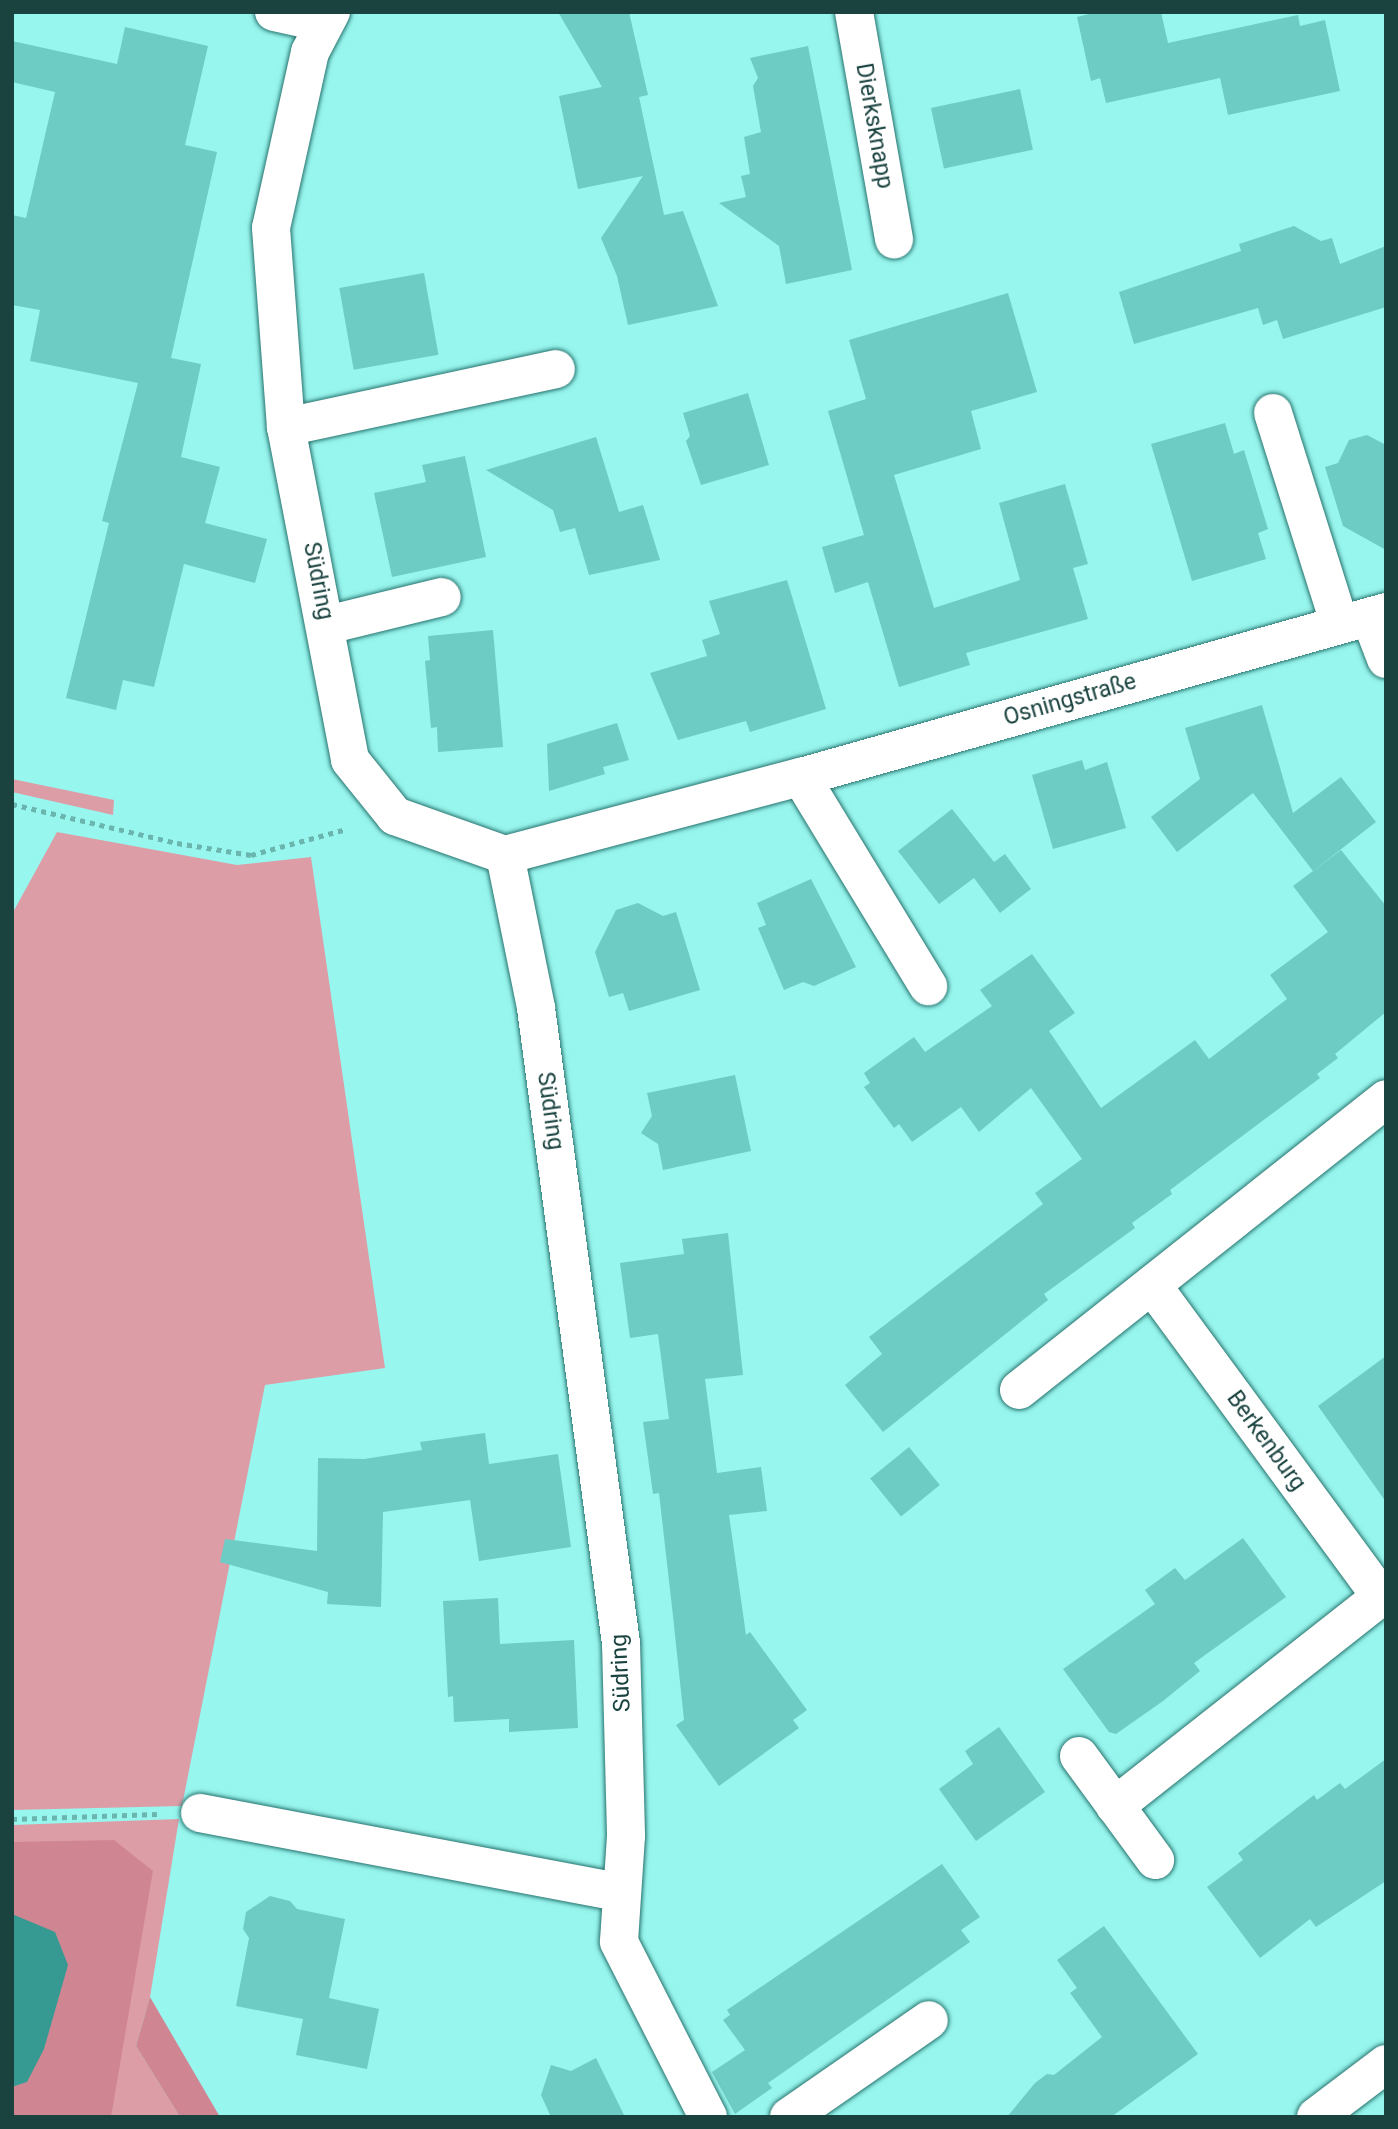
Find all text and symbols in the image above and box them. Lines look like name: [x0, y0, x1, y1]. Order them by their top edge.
street label: Dierksknapp: [849, 61, 899, 191]
street label: Südring: [297, 540, 339, 622]
street label: Osningstraße: [1000, 668, 1140, 732]
street label: Südring: [531, 1070, 569, 1152]
street label: Berkenburg: [1221, 1386, 1311, 1496]
street label: Südring: [605, 1633, 637, 1713]

